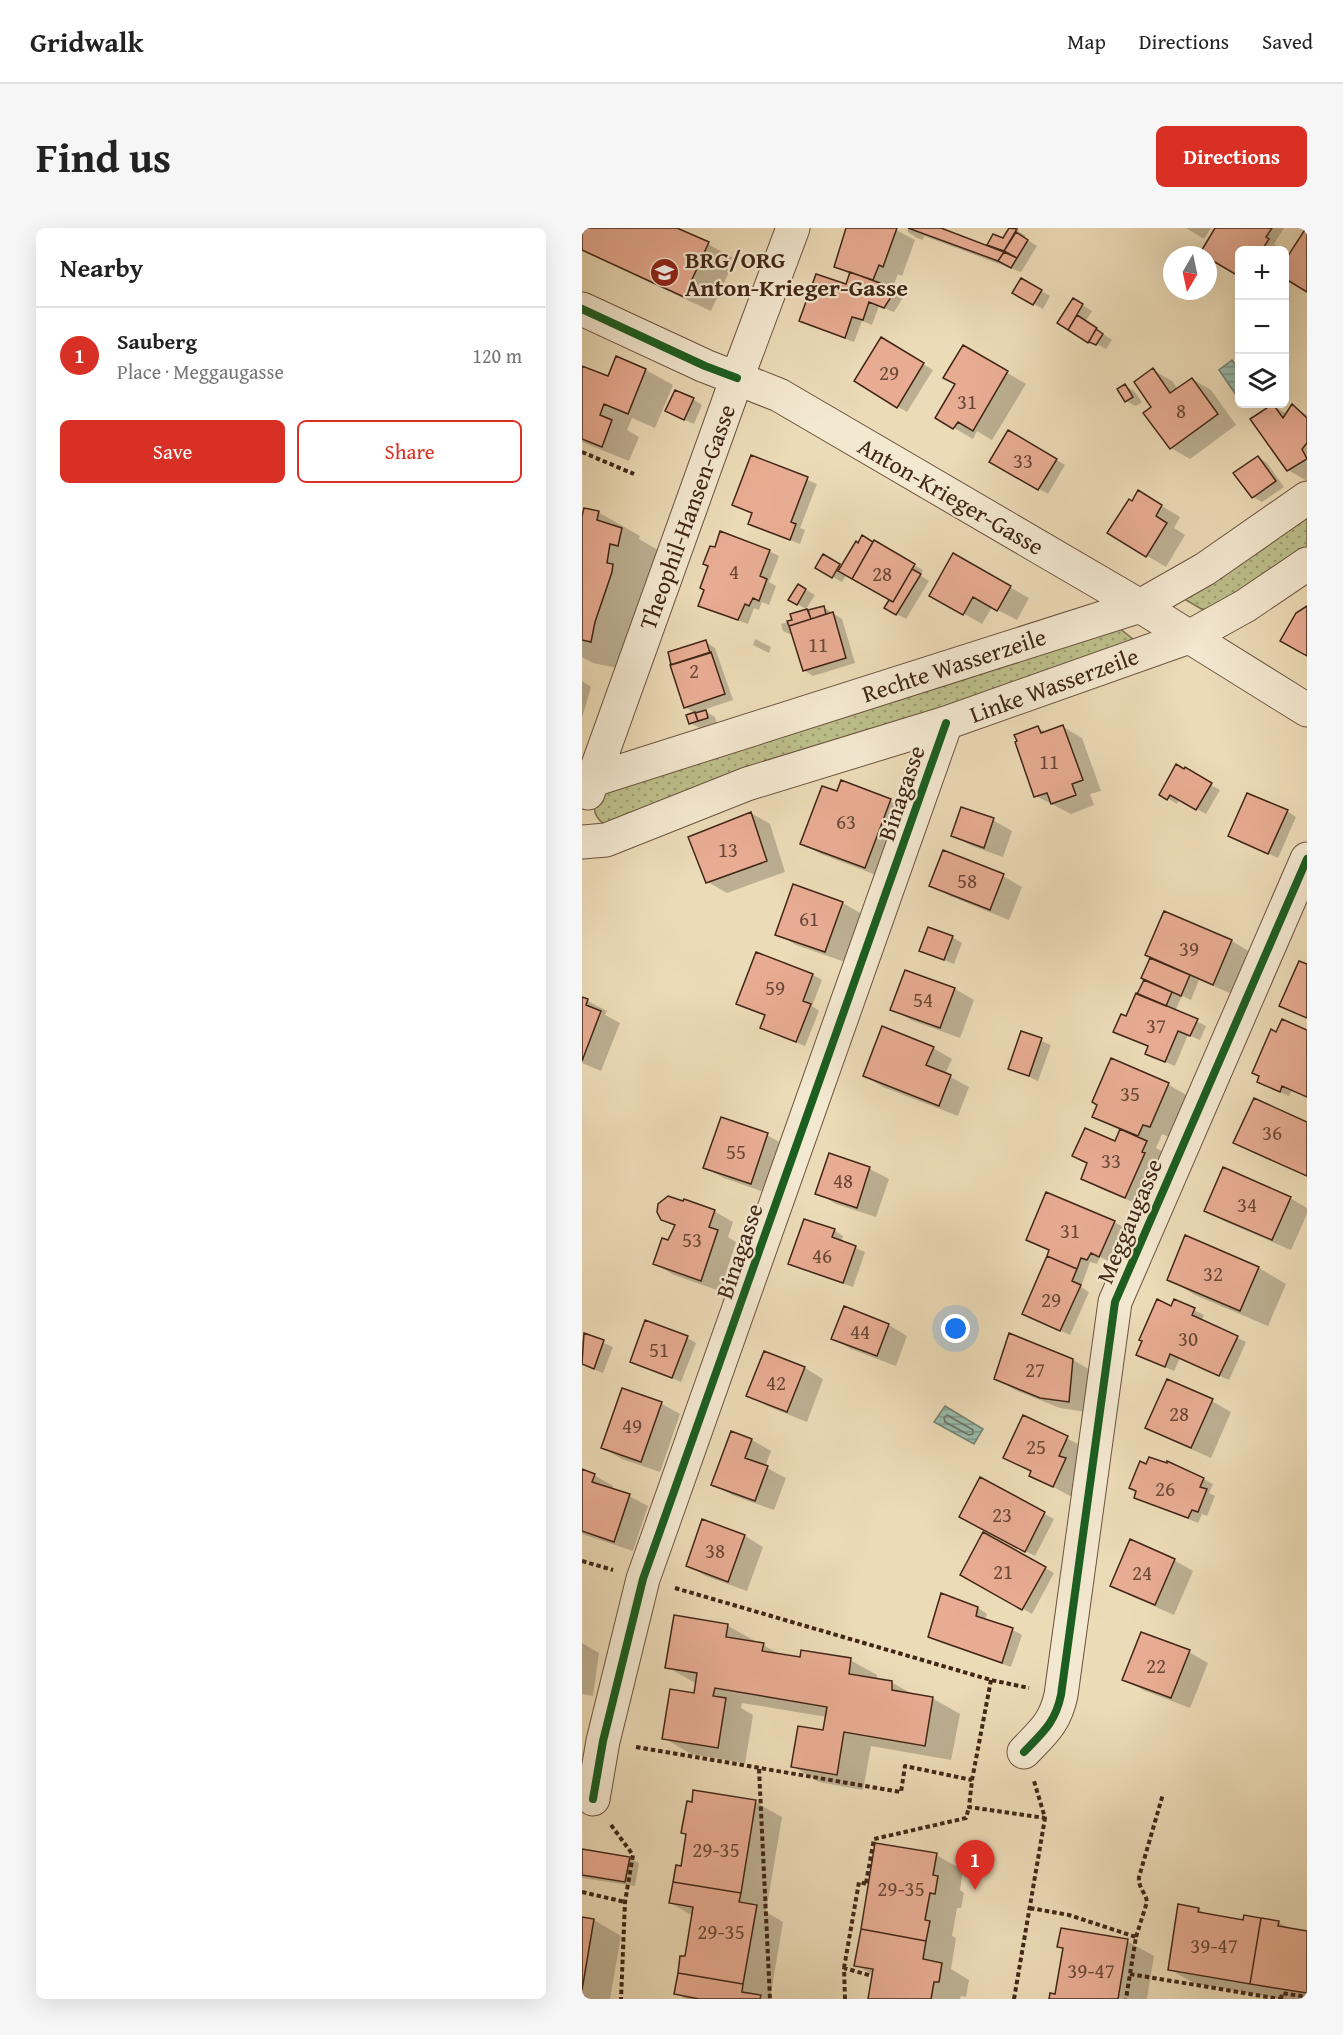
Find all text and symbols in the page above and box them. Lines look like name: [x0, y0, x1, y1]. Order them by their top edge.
text: Gridwalk: [30, 21, 143, 62]
text: Map: [1067, 26, 1106, 57]
text: Directions: [1139, 26, 1229, 57]
text: Saved: [1262, 26, 1313, 57]
text: Find us: [36, 126, 171, 187]
button: Directions: [1156, 126, 1307, 187]
place label: BRG/ORG Anton-Krieger-Gasse: [685, 242, 908, 305]
north arrow: [1163, 246, 1217, 300]
map controls: [1235, 246, 1289, 408]
button: +: [1235, 246, 1289, 300]
text: Nearby: [60, 248, 143, 287]
school or university icon: BRG/ORG Anton-Krieger-Gasse: [648, 257, 680, 289]
button: −: [1235, 300, 1289, 354]
text: Sauberg: [117, 325, 197, 357]
text: 1: [74, 341, 85, 370]
text: 120 m: [472, 341, 522, 370]
button: layers: [1235, 354, 1289, 408]
text: Place · Meggaugasse: [117, 357, 284, 386]
house number: 29: [879, 357, 899, 388]
house number: 31: [957, 386, 977, 417]
house number: 8: [1176, 395, 1186, 426]
street label: Theophil-Hansen-Gasse: [630, 399, 744, 635]
button: Save: [60, 420, 285, 483]
button: Share: [297, 420, 522, 483]
street label: Anton-Krieger-Gasse: [851, 428, 1051, 564]
house number: 33: [1013, 445, 1033, 476]
house number: 4: [729, 556, 739, 587]
house number: 28: [872, 558, 892, 589]
street label: Rechte Wasserzeile: [858, 619, 1050, 711]
house number: 11: [808, 629, 828, 660]
street label: Linke Wasserzeile: [965, 638, 1143, 732]
house number: 2: [689, 655, 699, 686]
street label: Binagasse: [868, 741, 934, 845]
house number: 11: [1039, 746, 1059, 777]
house number: 63: [836, 806, 856, 837]
house number: 13: [718, 834, 738, 865]
house number: 58: [957, 865, 977, 896]
house number: 61: [799, 903, 819, 934]
house number: 39: [1179, 933, 1199, 964]
house number: 59: [765, 972, 785, 1003]
house number: 54: [913, 984, 933, 1015]
house number: 37: [1146, 1010, 1166, 1041]
house number: 35: [1120, 1078, 1140, 1109]
house number: 36: [1262, 1117, 1282, 1148]
house number: 55: [726, 1136, 746, 1167]
house number: 33: [1101, 1145, 1121, 1176]
street label: Meggaugasse: [1087, 1153, 1171, 1289]
house number: 48: [833, 1165, 853, 1196]
house number: 34: [1237, 1189, 1257, 1220]
street label: Binagasse: [706, 1199, 772, 1303]
house number: 31: [1060, 1215, 1080, 1246]
house number: 53: [682, 1224, 702, 1255]
house number: 46: [812, 1240, 832, 1271]
house number: 32: [1203, 1258, 1223, 1289]
house number: 29: [1041, 1284, 1061, 1315]
your location: [941, 1314, 970, 1343]
house number: 44: [850, 1316, 870, 1347]
house number: 30: [1178, 1323, 1198, 1354]
house number: 51: [649, 1334, 669, 1365]
house number: 27: [1025, 1354, 1045, 1385]
house number: 42: [766, 1367, 786, 1398]
house number: 28: [1169, 1398, 1189, 1429]
house number: 49: [622, 1410, 642, 1441]
house number: 25: [1026, 1431, 1046, 1462]
house number: 26: [1155, 1473, 1175, 1504]
house number: 23: [992, 1499, 1012, 1530]
house number: 38: [705, 1535, 725, 1566]
house number: 21: [993, 1556, 1013, 1587]
house number: 24: [1132, 1557, 1152, 1588]
house number: 22: [1146, 1650, 1166, 1681]
house number: 29-35: [692, 1834, 740, 1865]
pin: 1: [956, 1840, 994, 1890]
house number: 29-35: [877, 1873, 925, 1904]
house number: 29-35: [697, 1916, 745, 1947]
house number: 39-47: [1190, 1930, 1238, 1961]
house number: 39-47: [1067, 1955, 1115, 1986]

